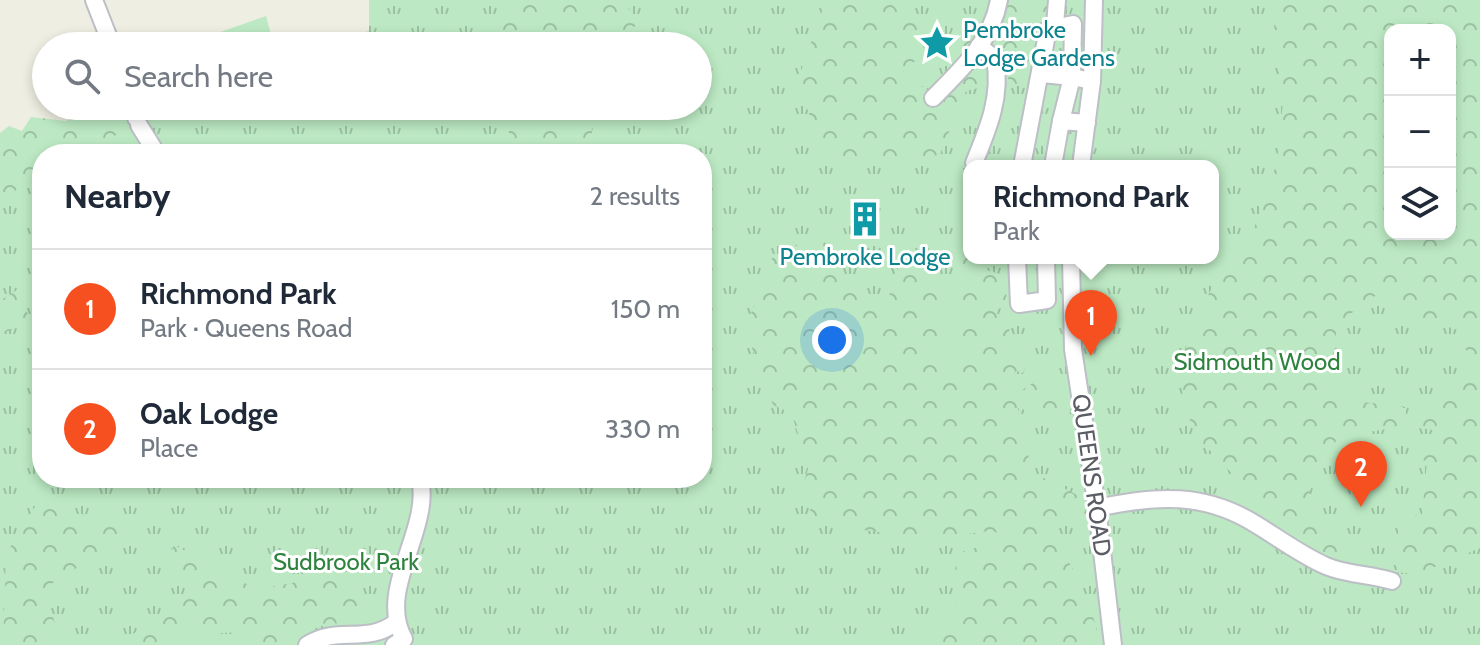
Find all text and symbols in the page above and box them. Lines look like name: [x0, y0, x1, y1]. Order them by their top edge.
place label: Pembroke Lodge Gardens: [963, 15, 1115, 72]
place icon: Pembroke Lodge Gardens: [918, 24, 956, 62]
map controls: [1384, 24, 1456, 240]
button: +: [1384, 24, 1456, 96]
search box: [32, 32, 712, 120]
icon: search: [60, 54, 104, 98]
text: Search here: [124, 58, 273, 95]
button: −: [1384, 96, 1456, 168]
popup: [963, 160, 1219, 264]
button: layers: [1384, 168, 1456, 240]
text: Nearby: [64, 175, 171, 217]
text: Richmond Park: [993, 178, 1189, 215]
text: 2 results: [589, 180, 680, 212]
building icon: Pembroke Lodge: [846, 200, 884, 238]
text: Park: [993, 215, 1040, 247]
place label: Pembroke Lodge: [779, 242, 951, 271]
text: Richmond Park: [140, 275, 336, 312]
pin: 1: [1065, 290, 1117, 356]
text: 1: [85, 293, 95, 325]
text: 150 m: [611, 293, 680, 325]
text: Park · Queens Road: [140, 312, 352, 344]
your location: [812, 320, 852, 360]
park label: Sidmouth Wood: [1173, 347, 1341, 376]
street label: QUEENS ROAD: [1066, 392, 1118, 558]
text: Oak Lodge: [140, 395, 278, 432]
text: 2: [83, 413, 97, 445]
text: 330 m: [605, 413, 680, 445]
text: Place: [140, 432, 198, 464]
pin: 2: [1335, 441, 1387, 507]
park label: Sudbrook Park: [273, 547, 419, 576]

